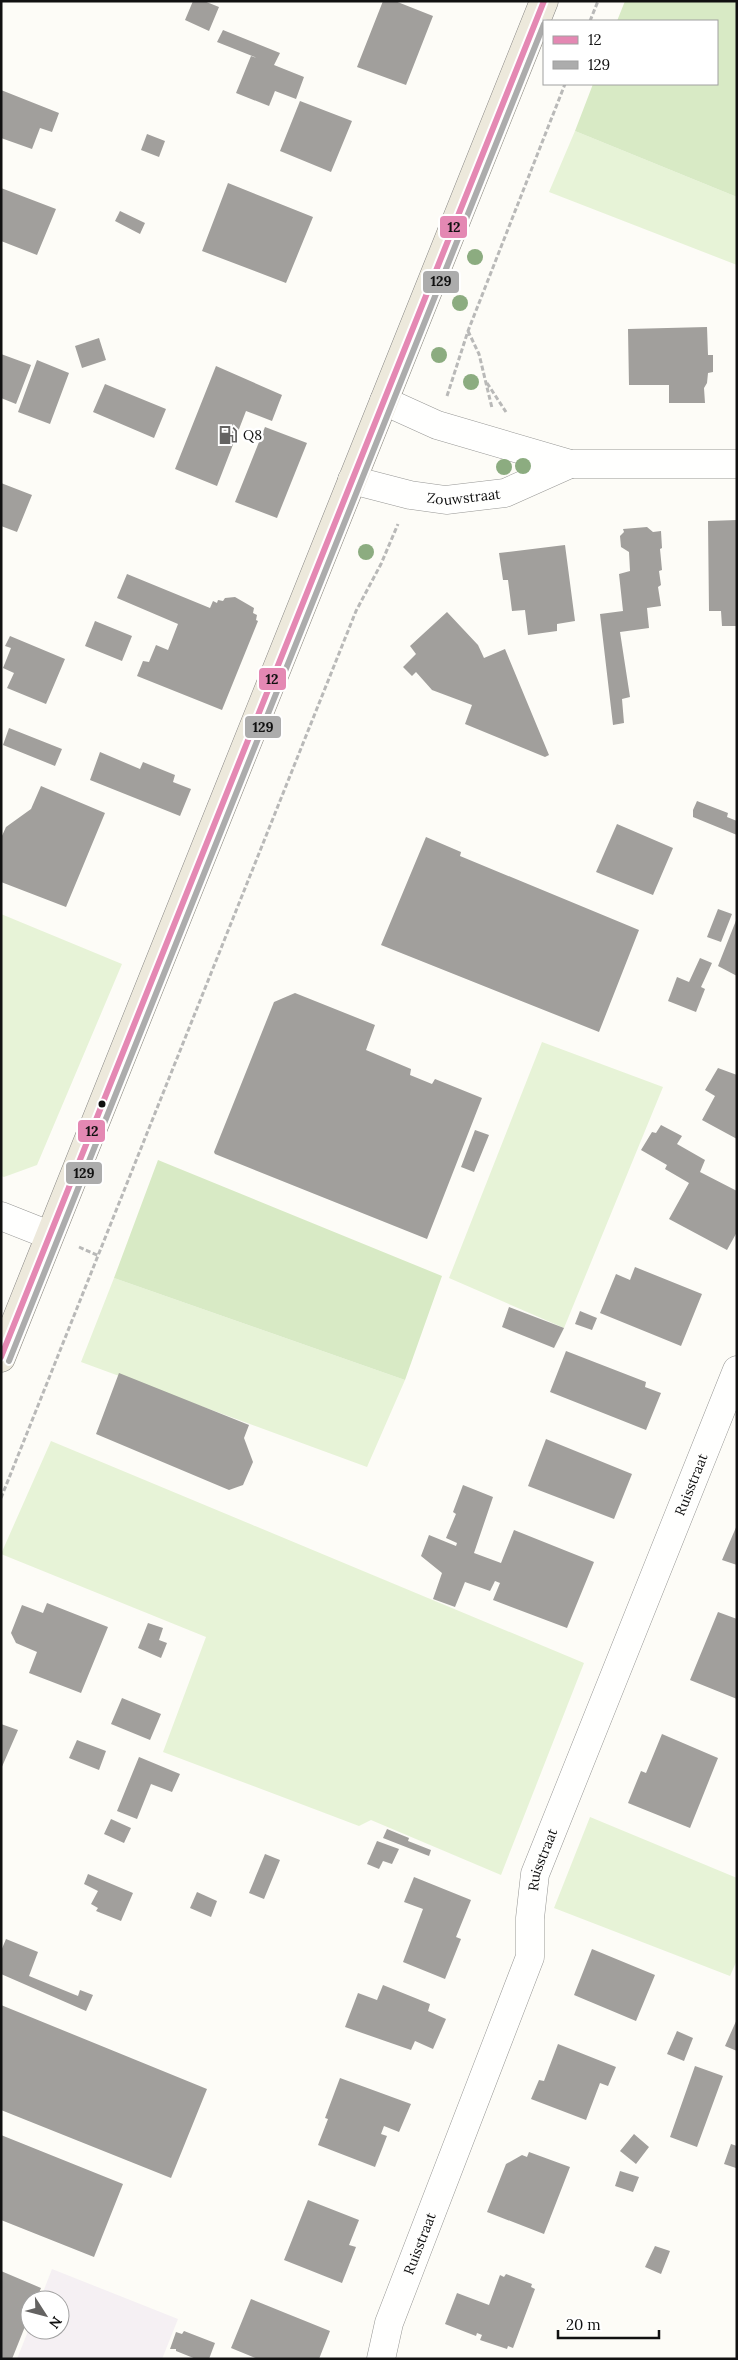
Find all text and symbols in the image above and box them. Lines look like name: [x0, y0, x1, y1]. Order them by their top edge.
legend: [543, 20, 718, 85]
text: 12: [588, 30, 602, 49]
text: 129: [588, 55, 610, 74]
line badge: 12: [439, 215, 468, 239]
text: 12: [447, 218, 461, 236]
line badge: 129: [422, 270, 460, 294]
text: 129: [430, 272, 452, 290]
fuel station icon: Q8: [217, 424, 239, 446]
place label: Q8: [243, 426, 262, 444]
street label: Zouwstraat: [426, 485, 502, 509]
line badge: 12: [258, 667, 287, 691]
text: 12: [265, 670, 279, 688]
line badge: 129: [244, 715, 282, 739]
text: 129: [252, 718, 274, 736]
unlabelled marker: [97, 1099, 107, 1109]
line badge: 12: [77, 1119, 106, 1143]
text: 12: [85, 1122, 99, 1140]
line badge: 129: [65, 1161, 103, 1185]
text: 129: [73, 1164, 95, 1182]
street label: Ruisstraat: [671, 1450, 712, 1518]
street label: Ruisstraat: [524, 1825, 562, 1892]
street label: Ruisstraat: [399, 2209, 440, 2277]
north arrow: [20, 2290, 70, 2340]
scale bar: [558, 2308, 659, 2340]
text: N: [45, 2313, 66, 2332]
text: 20 m: [566, 2315, 601, 2334]

